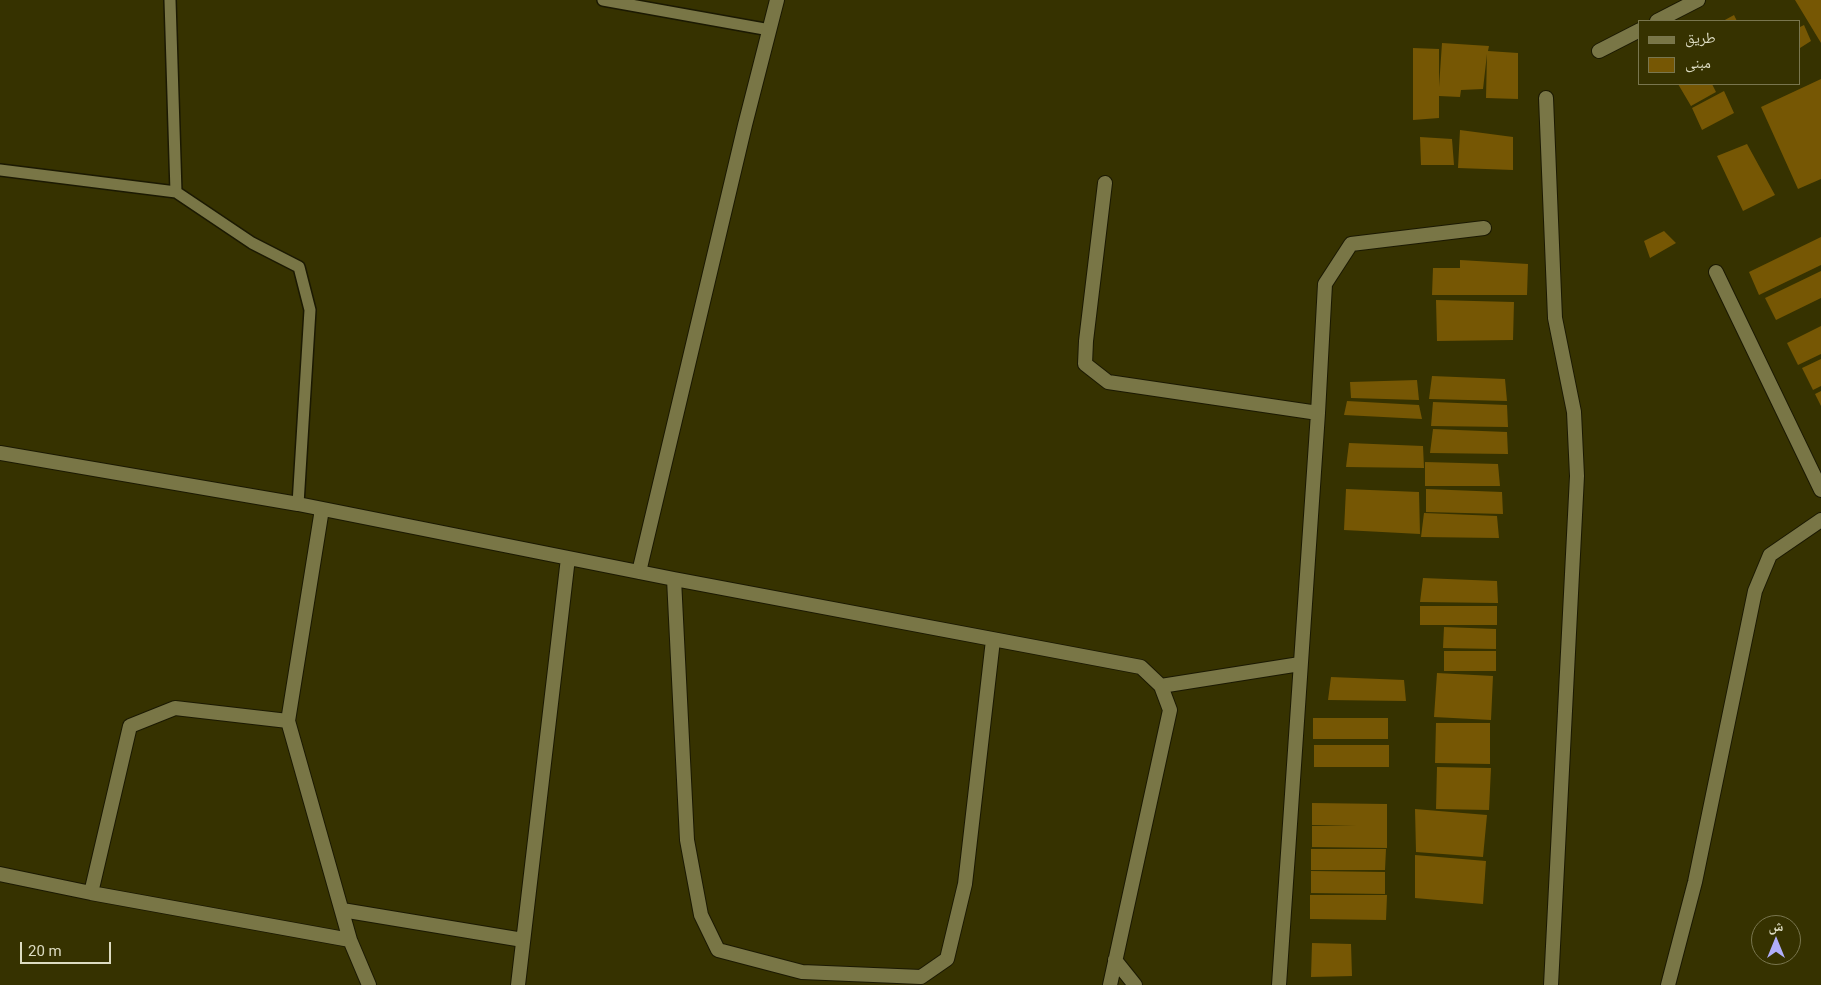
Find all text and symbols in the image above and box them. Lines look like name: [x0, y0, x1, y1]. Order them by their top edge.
legend: [1638, 20, 1801, 85]
text: طريق: [1685, 29, 1716, 47]
text: مبنى: [1685, 54, 1711, 72]
north arrow: [1751, 915, 1801, 965]
text: ش: [1769, 918, 1783, 934]
scale bar: [22, 932, 114, 964]
text: 20 m: [28, 942, 62, 960]

